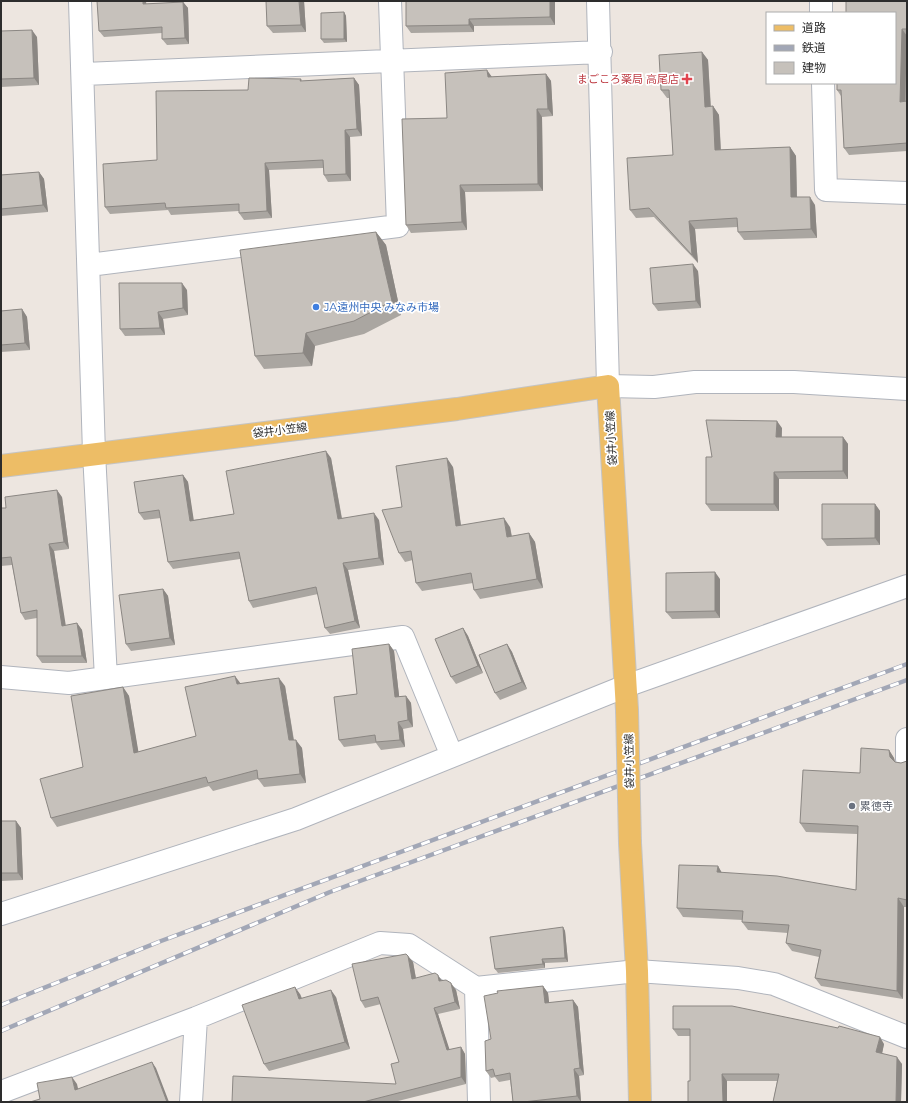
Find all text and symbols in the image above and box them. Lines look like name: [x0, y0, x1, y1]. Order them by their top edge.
legend: [766, 12, 896, 84]
text: 道路: [802, 20, 826, 35]
text: 鉄道: [802, 40, 826, 55]
text: 建物: [802, 60, 826, 75]
place label: まごころ薬局 高尾店: [577, 72, 679, 86]
marker: まごころ薬局 高尾店: [682, 74, 692, 84]
place label: JA遠州中央 みなみ市場: [323, 300, 439, 314]
marker: JA遠州中央 みなみ市場: [311, 302, 321, 312]
street label: 袋井小笠線: [603, 410, 619, 466]
street label: 袋井小笠線: [252, 420, 308, 440]
street label: 袋井小笠線: [622, 733, 636, 789]
place label: 累徳寺: [860, 799, 893, 813]
marker: 累徳寺: [847, 801, 857, 811]

